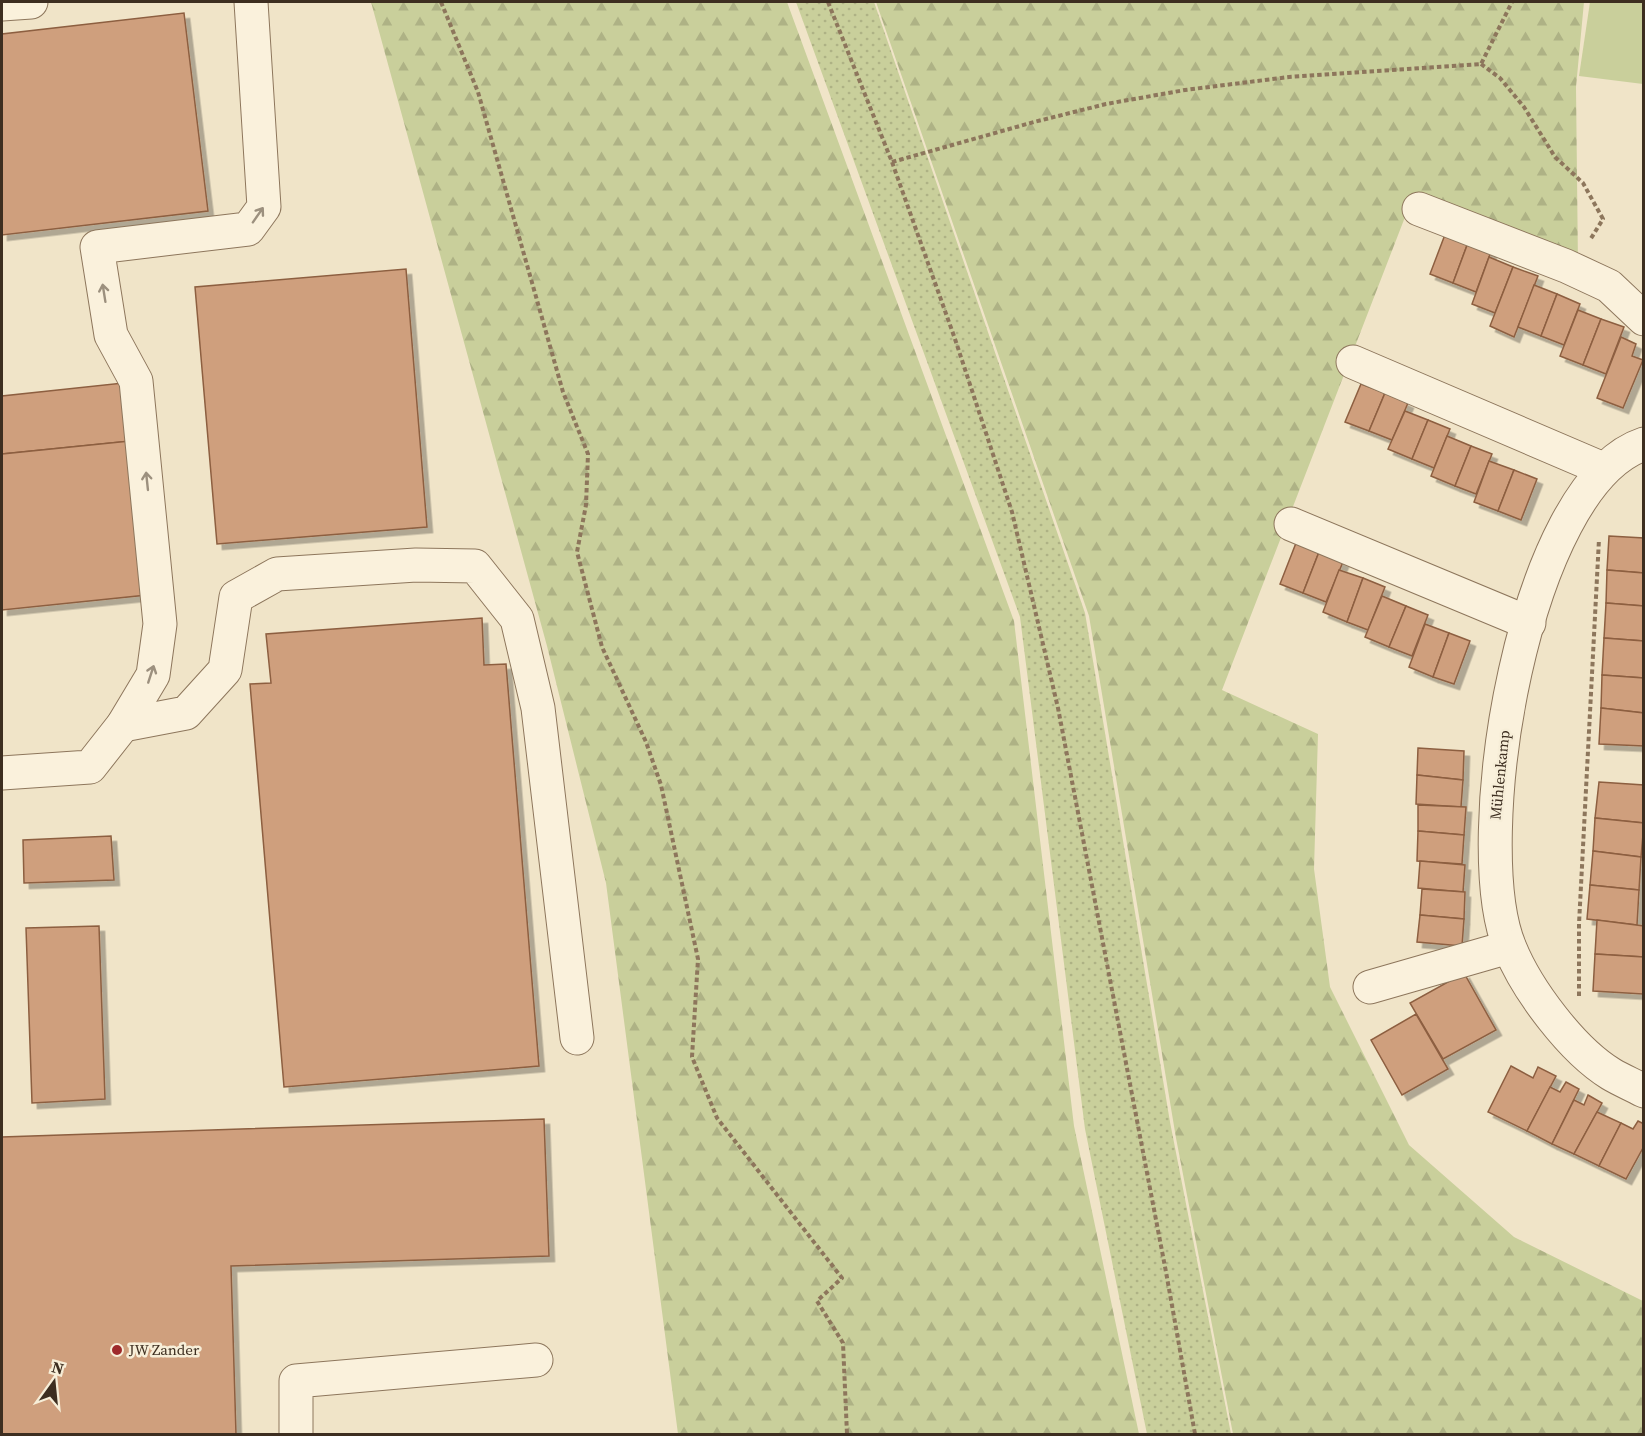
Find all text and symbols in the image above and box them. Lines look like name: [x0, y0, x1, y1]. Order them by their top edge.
one-way arrow: [252, 208, 264, 224]
one-way arrow: [98, 284, 109, 304]
one-way arrow: [141, 471, 152, 491]
one-way arrow: [146, 665, 157, 684]
street label: Mühlenkamp: [1484, 729, 1515, 821]
place label: JW Zander: [128, 1339, 200, 1360]
marker: JW Zander: [110, 1343, 124, 1357]
north arrow: [24, 1352, 84, 1412]
text: N: [49, 1355, 67, 1380]

